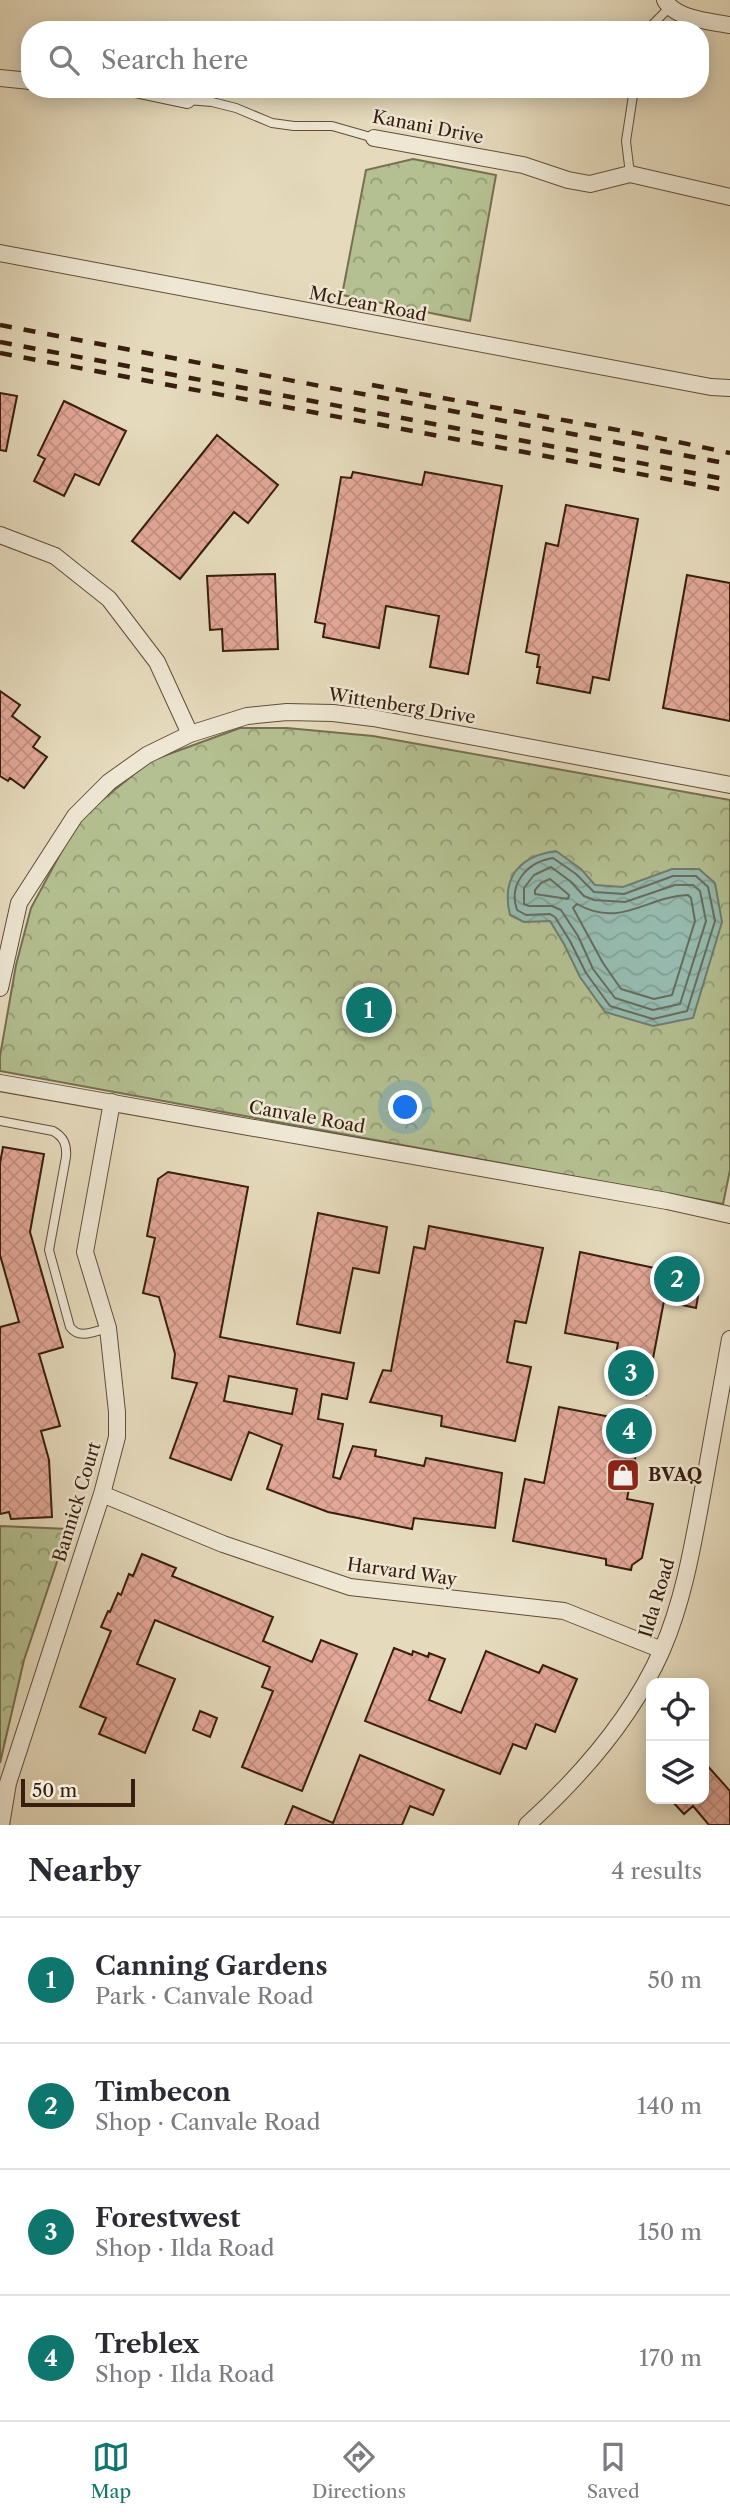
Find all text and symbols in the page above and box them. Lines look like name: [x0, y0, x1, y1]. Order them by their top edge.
search box: [21, 21, 709, 98]
icon: search: [45, 41, 83, 79]
text: Search here: [101, 44, 248, 76]
street label: Kanani Drive: [371, 105, 485, 149]
street label: McLean Road: [307, 282, 429, 326]
street label: Wittenberg Drive: [326, 683, 477, 729]
pin: 1: [346, 984, 392, 1036]
your location: [388, 1090, 422, 1124]
street label: Canvale Road: [247, 1096, 367, 1138]
pin: 2: [654, 1253, 700, 1305]
pin: 3: [608, 1347, 654, 1399]
pin: 4: [606, 1405, 652, 1457]
street label: Bannick Court: [48, 1439, 106, 1565]
shop icon: BVAQ: [604, 1456, 642, 1494]
place label: BVAQ: [648, 1464, 703, 1486]
street label: Harvard Way: [346, 1553, 459, 1591]
street label: Ilda Road: [635, 1556, 679, 1640]
map controls: [646, 1678, 709, 1804]
button: locate: [646, 1678, 709, 1741]
button: layers: [646, 1741, 709, 1804]
scale bar: [21, 1776, 135, 1808]
text: 50 m: [32, 1779, 77, 1802]
text: Nearby: [28, 1852, 141, 1889]
text: 4 results: [611, 1857, 702, 1885]
text: Canning Gardens: [95, 1950, 328, 1982]
text: 1: [46, 1966, 56, 1994]
text: 50 m: [647, 1966, 702, 1994]
text: Park · Canvale Road: [95, 1982, 314, 2010]
text: Timbecon: [95, 2076, 231, 2108]
text: 2: [44, 2092, 58, 2120]
text: 140 m: [637, 2092, 702, 2120]
text: Shop · Canvale Road: [95, 2108, 321, 2136]
text: Forestwest: [95, 2202, 240, 2234]
text: 3: [45, 2218, 58, 2246]
text: 150 m: [638, 2218, 702, 2246]
text: Shop · Ilda Road: [95, 2234, 275, 2262]
text: Treblex: [95, 2328, 199, 2360]
text: 4: [44, 2344, 58, 2372]
text: 170 m: [639, 2344, 702, 2372]
text: Shop · Ilda Road: [95, 2360, 275, 2388]
tab: Map: [90, 2438, 131, 2503]
tab: Directions: [312, 2438, 406, 2503]
tab: Saved: [587, 2438, 640, 2503]

